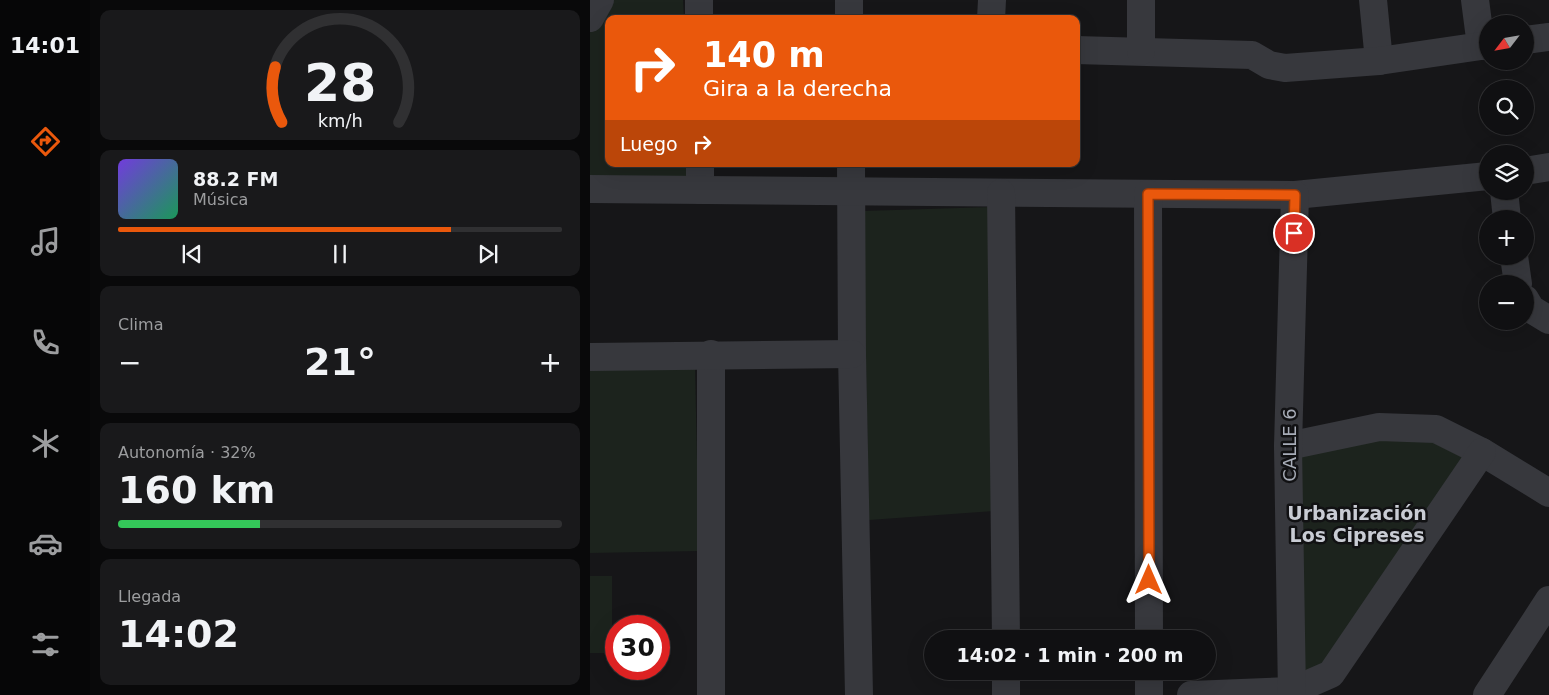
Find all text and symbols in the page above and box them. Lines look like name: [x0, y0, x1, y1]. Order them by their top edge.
north arrow: [1479, 15, 1534, 70]
map controls: [1479, 15, 1534, 330]
text: 14:01: [10, 33, 80, 58]
icon: right: [620, 35, 685, 100]
text: 140 m: [703, 35, 825, 75]
text: 28: [304, 53, 376, 113]
text: Gira a la derecha: [703, 76, 892, 101]
button: search: [1479, 80, 1534, 135]
text: km/h: [317, 110, 363, 131]
icon: directions: [28, 124, 63, 159]
icon: right: [688, 130, 716, 158]
text: Luego: [620, 133, 678, 155]
button: layers: [1479, 145, 1534, 200]
text: 88.2 FM: [193, 168, 278, 190]
text: Música: [193, 190, 248, 209]
button: +: [1479, 210, 1534, 265]
pin: [1273, 212, 1315, 254]
icon: arrive: [1280, 219, 1308, 247]
icon: music: [28, 224, 63, 259]
icon: previous: [178, 240, 206, 268]
icon: pause: [326, 240, 354, 268]
icon: next: [474, 240, 502, 268]
button: −: [1479, 275, 1534, 330]
text: Clima: [118, 315, 163, 334]
icon: phone: [28, 325, 63, 360]
text: 21°: [304, 340, 376, 384]
text: −: [118, 346, 141, 379]
text: +: [539, 346, 562, 379]
street label: CALLE 6: [1279, 408, 1300, 482]
icon: climate: [28, 426, 63, 461]
text: Autonomía · 32%: [118, 443, 256, 462]
text: 160 km: [118, 468, 275, 512]
district label: Urbanización Los Cipreses: [1287, 502, 1427, 546]
icon: car: [28, 526, 63, 561]
position arrow: [1122, 553, 1174, 605]
text: Llegada: [118, 587, 181, 606]
text: 14:02: [118, 612, 239, 656]
speed limit sign: 30: [605, 615, 670, 680]
icon: filters: [28, 627, 63, 662]
text: 14:02 · 1 min · 200 m: [956, 644, 1184, 666]

